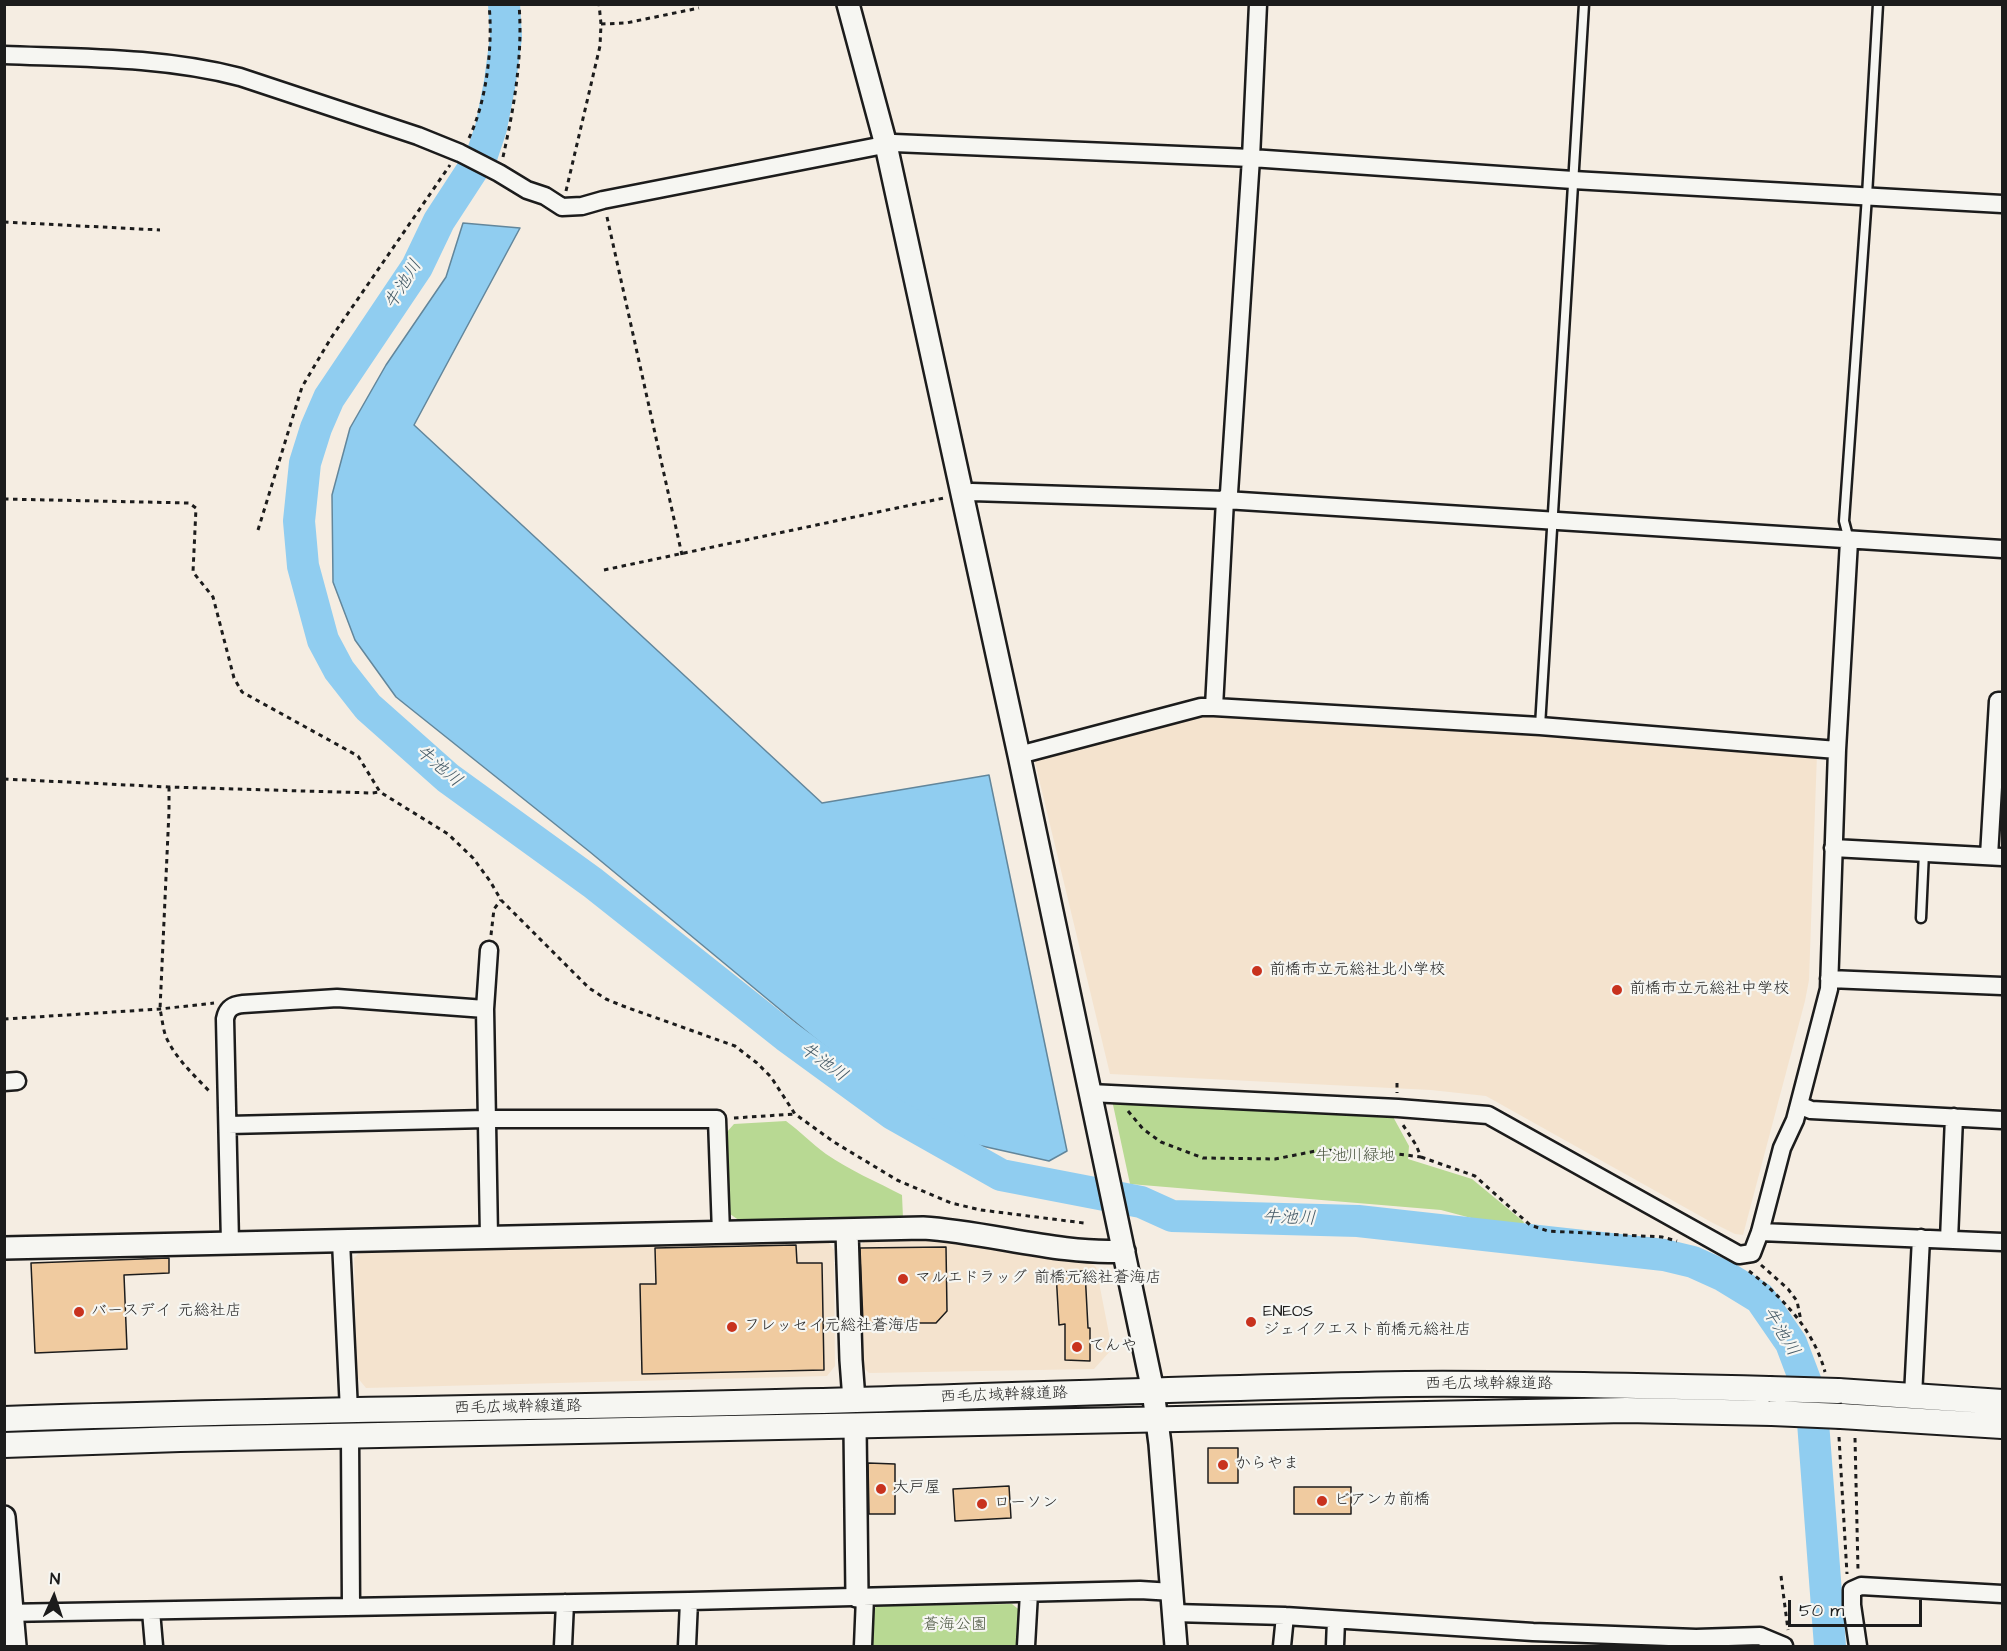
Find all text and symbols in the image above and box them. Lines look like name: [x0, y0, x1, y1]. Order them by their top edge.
water label: 牛池川: [381, 256, 427, 314]
water label: 牛池川: [410, 741, 466, 793]
place label: 前橋市立元総社北小学校: [1269, 961, 1445, 981]
marker: 前橋市立元総社北小学校: [1250, 964, 1264, 978]
place label: 前橋市立元総社中学校: [1629, 980, 1789, 1000]
marker: 前橋市立元総社中学校: [1610, 983, 1624, 997]
water label: 牛池川: [795, 1038, 851, 1088]
park label: 牛池川緑地: [1315, 1147, 1395, 1167]
water label: 牛池川: [1262, 1207, 1316, 1231]
place label: マルエドラッグ 前橋元総社蒼海店: [915, 1269, 1161, 1289]
marker: マルエドラッグ 前橋元総社蒼海店: [896, 1272, 910, 1286]
place label: バースデイ 元総社店: [91, 1302, 241, 1322]
place label: ENEOS ジェイクエスト前橋元総社店: [1263, 1303, 1471, 1341]
water label: 牛池川: [1757, 1303, 1803, 1361]
marker: バースデイ 元総社店: [72, 1305, 86, 1319]
marker: ENEOS ジェイクエスト前橋元総社店: [1244, 1315, 1258, 1329]
place label: フレッセイ元総社蒼海店: [744, 1317, 920, 1337]
marker: フレッセイ元総社蒼海店: [725, 1320, 739, 1334]
place label: てんや: [1089, 1337, 1137, 1357]
marker: てんや: [1070, 1340, 1084, 1354]
street label: 西毛広域幹線道路: [1425, 1375, 1553, 1395]
street label: 西毛広域幹線道路: [940, 1384, 1068, 1408]
street label: 西毛広域幹線道路: [454, 1397, 582, 1419]
place label: からやま: [1235, 1455, 1299, 1475]
marker: からやま: [1216, 1458, 1230, 1472]
place label: 大戸屋: [893, 1479, 941, 1499]
marker: 大戸屋: [874, 1482, 888, 1496]
place label: ビアンカ前橋: [1334, 1491, 1430, 1511]
place label: ローソン: [994, 1494, 1058, 1514]
marker: ビアンカ前橋: [1315, 1494, 1329, 1508]
marker: ローソン: [975, 1497, 989, 1511]
north arrow: [24, 1567, 84, 1627]
text: N: [49, 1568, 61, 1590]
scale bar: [1791, 1588, 1924, 1626]
text: 50 m: [1799, 1598, 1844, 1623]
park label: 蒼海公園: [923, 1616, 987, 1636]

